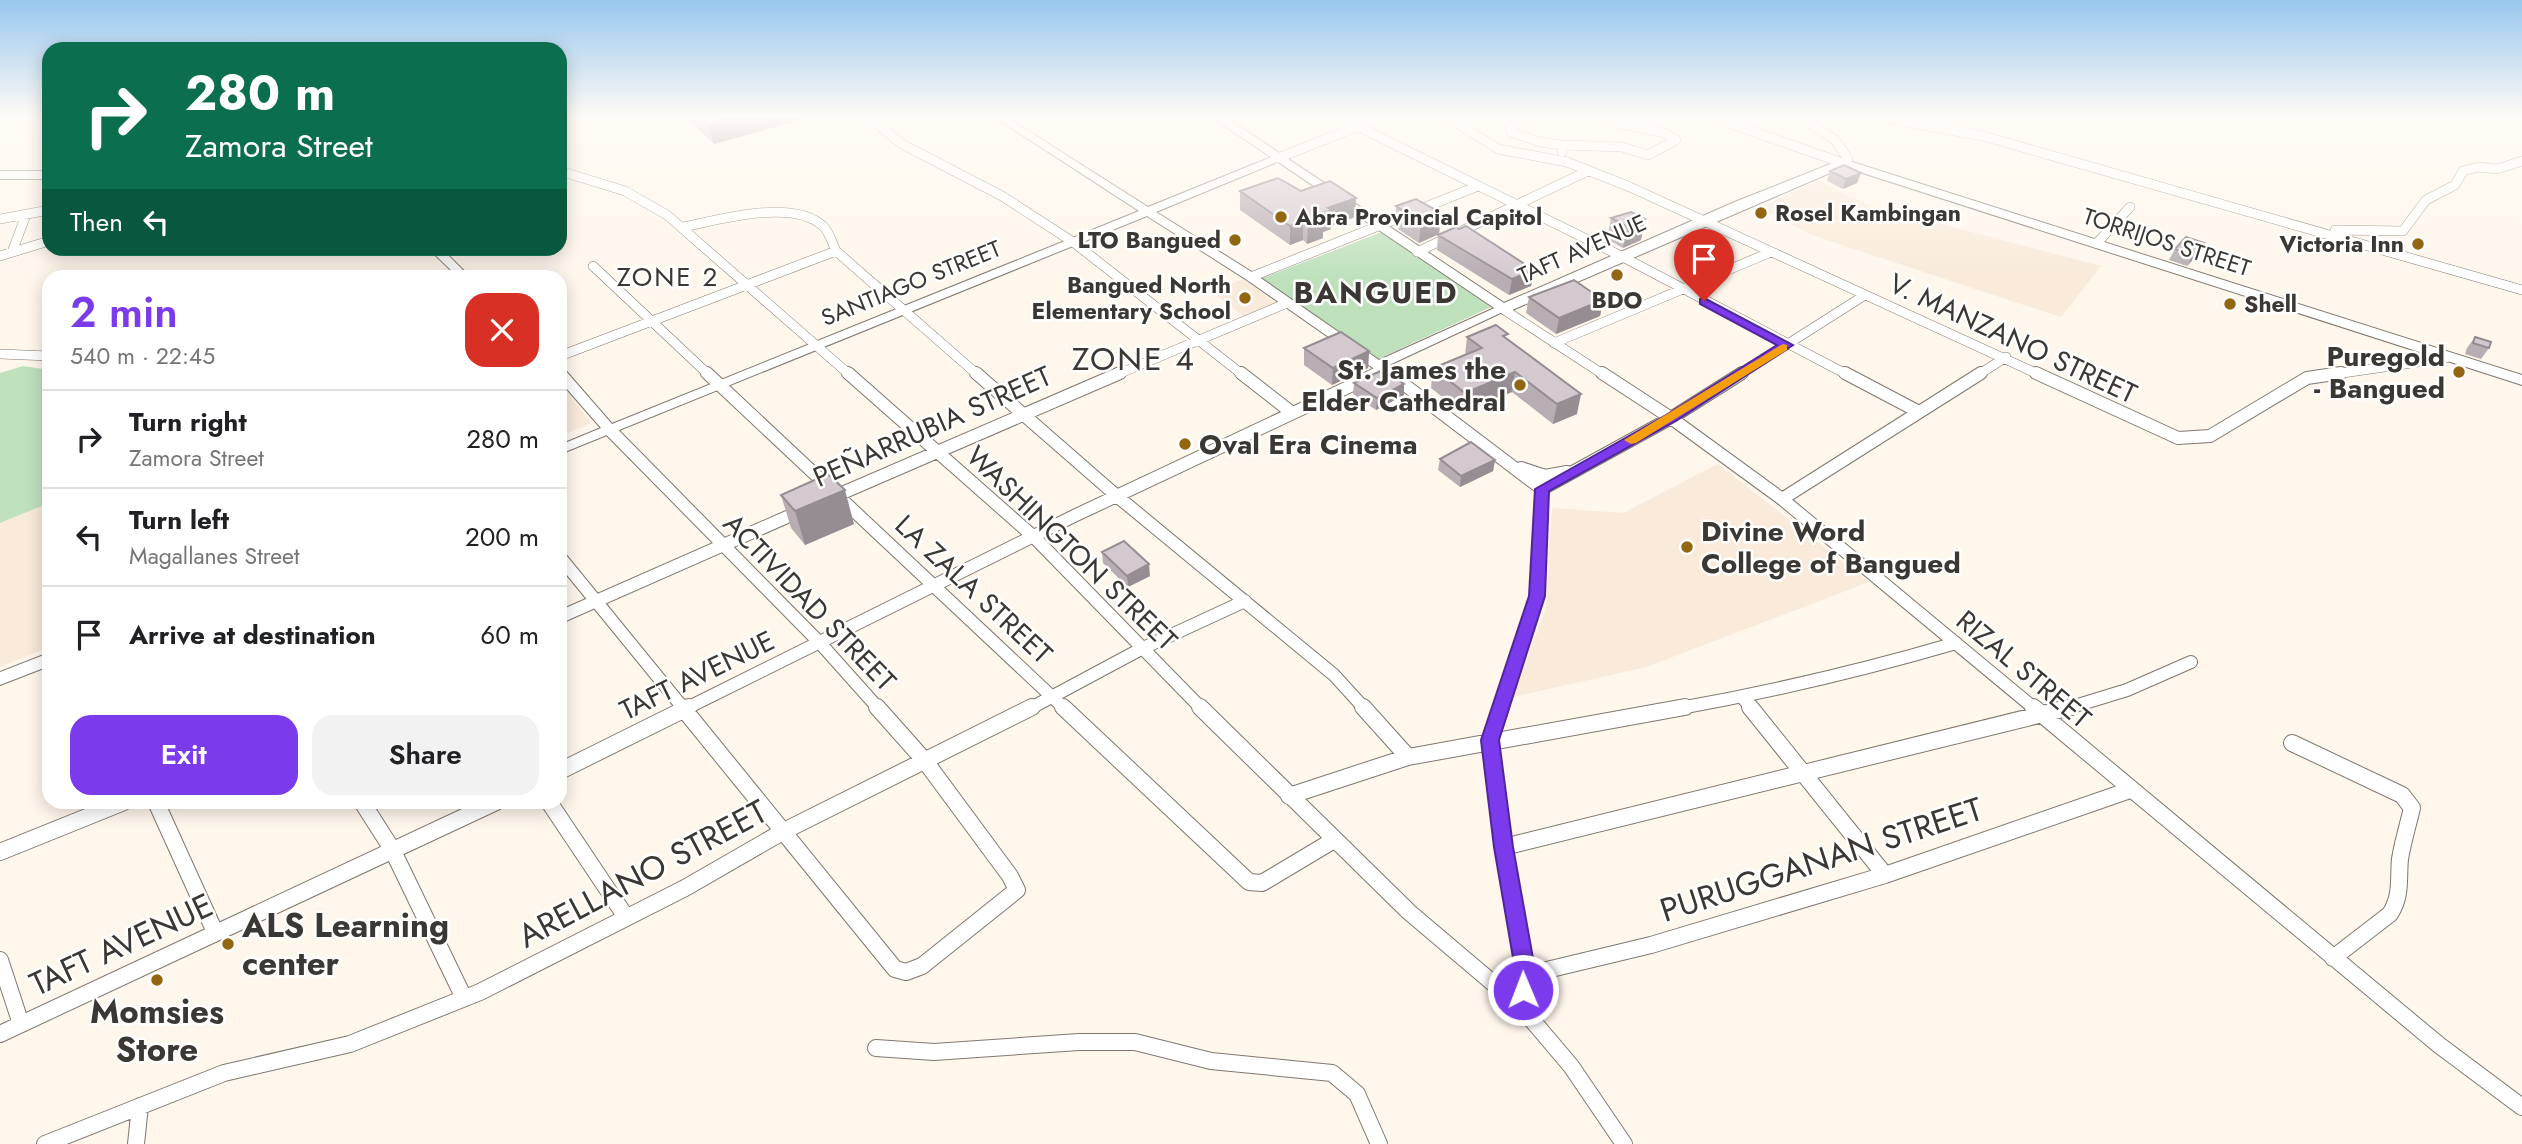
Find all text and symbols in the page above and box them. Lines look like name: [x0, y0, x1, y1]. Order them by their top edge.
text: 280 m: [185, 58, 335, 128]
icon: right: [70, 70, 161, 161]
text: Zamora Street: [185, 123, 373, 169]
place label: Rosel Kambingan: [1775, 196, 1961, 230]
street label: TORRIJOS STREET: [2079, 199, 2256, 285]
place label: Abra Provincial Capitol: [1294, 200, 1542, 234]
text: Then: [70, 203, 123, 241]
icon: left: [137, 203, 175, 241]
street label: TAFT AVENUE: [1512, 205, 1652, 293]
marker: Rosel Kambingan: [1753, 205, 1769, 221]
marker: Abra Provincial Capitol: [1273, 209, 1289, 225]
place label: LTO Bangued: [1077, 223, 1221, 257]
place label: Victoria Inn: [2279, 227, 2404, 261]
pin: [1674, 229, 1734, 301]
street label: SANTIAGO STREET: [816, 231, 1006, 335]
marker: LTO Bangued: [1227, 232, 1243, 248]
marker: Victoria Inn: [2410, 236, 2426, 252]
icon: arrive: [1685, 240, 1723, 278]
district label: ZONE 2: [617, 258, 719, 296]
street label: V. MANZANO STREET: [1882, 263, 2143, 414]
marker: BDO: [1609, 267, 1625, 283]
place label: Bangued North Elementary School: [1032, 268, 1231, 328]
district label: BANGUED: [1294, 271, 1458, 314]
text: 2 min: [70, 282, 178, 343]
place label: BDO: [1591, 283, 1643, 317]
place label: Shell: [2244, 287, 2297, 321]
marker: Bangued North Elementary School: [1237, 290, 1253, 306]
button: close: [465, 293, 539, 367]
marker: Shell: [2222, 296, 2238, 312]
district label: ZONE 4: [1072, 336, 1196, 382]
place label: Puregold - Bangued: [2314, 336, 2445, 409]
text: 540 m · 22:45: [70, 339, 215, 373]
place label: St. James the Elder Cathedral: [1301, 349, 1506, 422]
street label: PEÑARRUBIA STREET: [806, 355, 1058, 497]
marker: Puregold - Bangued: [2451, 364, 2467, 380]
marker: St. James the Elder Cathedral: [1512, 377, 1528, 393]
text: Turn right: [129, 403, 247, 441]
icon: right: [70, 420, 108, 458]
text: 280 m: [466, 420, 539, 458]
place label: Oval Era Cinema: [1199, 424, 1418, 465]
street label: WASHINGTON STREET: [957, 436, 1187, 660]
marker: Oval Era Cinema: [1177, 436, 1193, 452]
text: Zamora Street: [129, 441, 264, 475]
text: Turn left: [129, 501, 229, 539]
street label: ACTIVIDAD STREET: [714, 504, 905, 700]
street label: LA ZALA STREET: [886, 505, 1062, 673]
place label: Divine Word College of Bangued: [1701, 511, 1961, 584]
icon: left: [70, 518, 108, 556]
text: 200 m: [465, 518, 539, 556]
text: Magallanes Street: [129, 539, 299, 573]
marker: Divine Word College of Bangued: [1679, 539, 1695, 555]
street label: RIZAL STREET: [1947, 601, 2100, 738]
icon: arrive: [70, 616, 108, 654]
text: Arrive at destination: [129, 616, 376, 654]
text: 60 m: [480, 616, 539, 654]
street label: TAFT AVENUE: [613, 620, 781, 731]
button: Exit: [70, 715, 298, 795]
button: Share: [312, 715, 539, 795]
street label: PURUGGANAN STREET: [1654, 785, 1989, 934]
street label: ARELLANO STREET: [509, 788, 776, 959]
street label: TAFT AVENUE: [22, 881, 221, 1007]
place label: ALS Learning center: [241, 902, 449, 987]
marker: ALS Learning center: [220, 936, 236, 952]
position arrow: [1486, 953, 1560, 1027]
marker: Momsies Store: [149, 972, 165, 988]
place label: Momsies Store: [90, 988, 224, 1073]

